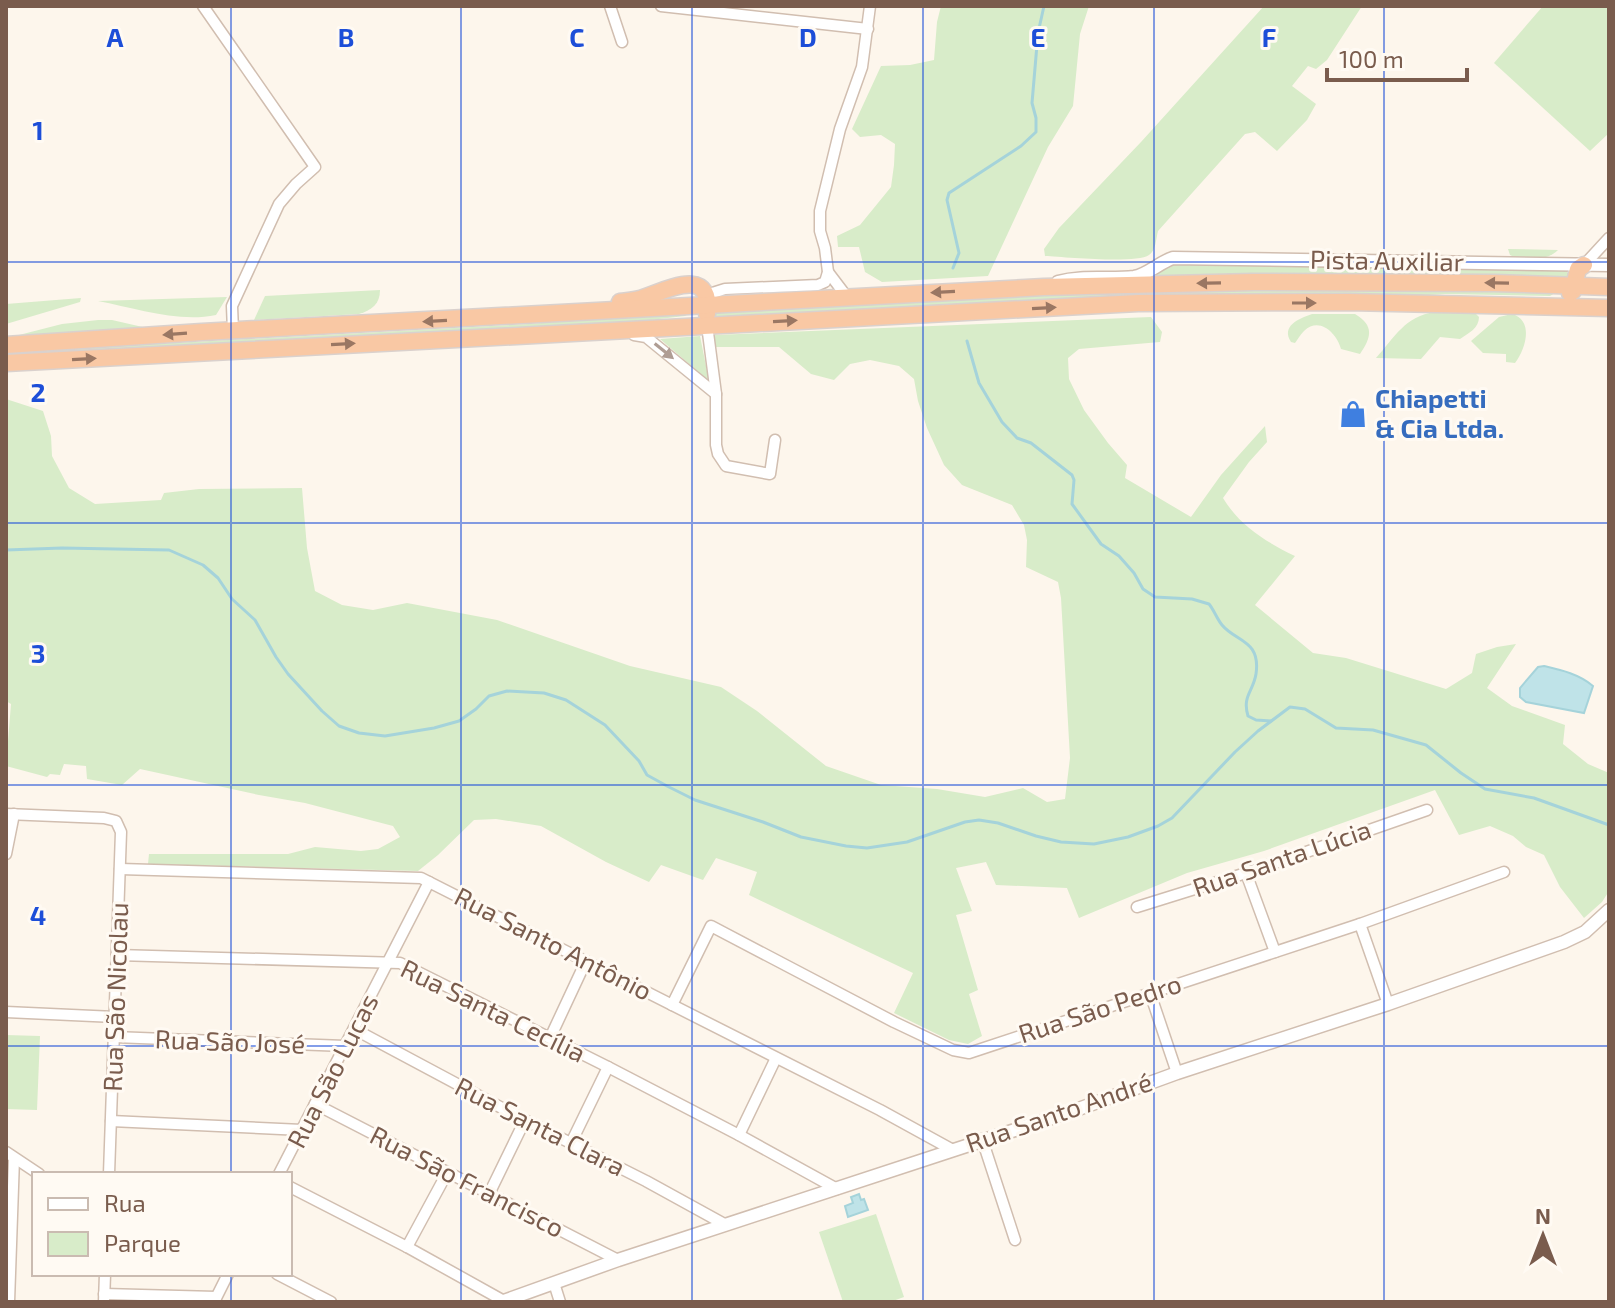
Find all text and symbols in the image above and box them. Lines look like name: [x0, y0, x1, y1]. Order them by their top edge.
text: A: [107, 21, 124, 52]
text: B: [338, 21, 354, 52]
text: C: [569, 21, 585, 52]
text: D: [799, 21, 817, 52]
text: E: [1030, 21, 1046, 52]
text: F: [1262, 21, 1276, 52]
scale bar: [1327, 32, 1467, 82]
text: 100 m: [1339, 44, 1404, 73]
text: 1: [32, 114, 44, 145]
street label: Pista Auxiliar: [1310, 243, 1464, 276]
one-way arrow: [1196, 277, 1221, 289]
one-way arrow: [1484, 277, 1509, 290]
one-way arrow: [930, 286, 955, 299]
one-way arrow: [1292, 297, 1317, 309]
one-way arrow: [1032, 301, 1058, 314]
one-way arrow: [422, 314, 447, 327]
one-way arrow: [773, 315, 798, 328]
one-way arrow: [162, 328, 187, 341]
one-way arrow: [331, 338, 357, 351]
one-way arrow: [654, 342, 674, 358]
one-way arrow: [72, 352, 97, 365]
text: 2: [30, 376, 46, 407]
place label: Chiapetti & Cia Ltda.: [1375, 382, 1504, 443]
shop icon: Chiapetti & Cia Ltda.: [1338, 399, 1368, 429]
text: 3: [31, 637, 45, 668]
street label: Rua Santa Lúcia: [1188, 813, 1375, 903]
street label: Rua Santo Antônio: [450, 880, 657, 1006]
text: 4: [30, 899, 46, 930]
street label: Rua São Nicolau: [96, 902, 133, 1092]
street label: Rua Santa Cecília: [396, 952, 591, 1068]
street label: Rua São Pedro: [1014, 967, 1185, 1048]
street label: Rua São Lucas: [280, 988, 384, 1153]
street label: Rua São José: [154, 1022, 306, 1059]
street label: Rua Santo André: [961, 1065, 1156, 1158]
street label: Rua Santa Clara: [451, 1070, 631, 1182]
street label: Rua São Francisco: [366, 1118, 570, 1243]
legend: [32, 1172, 292, 1276]
text: Rua: [104, 1188, 146, 1217]
north arrow: [1503, 1196, 1583, 1276]
text: N: [1535, 1202, 1551, 1228]
text: Parque: [104, 1228, 181, 1257]

